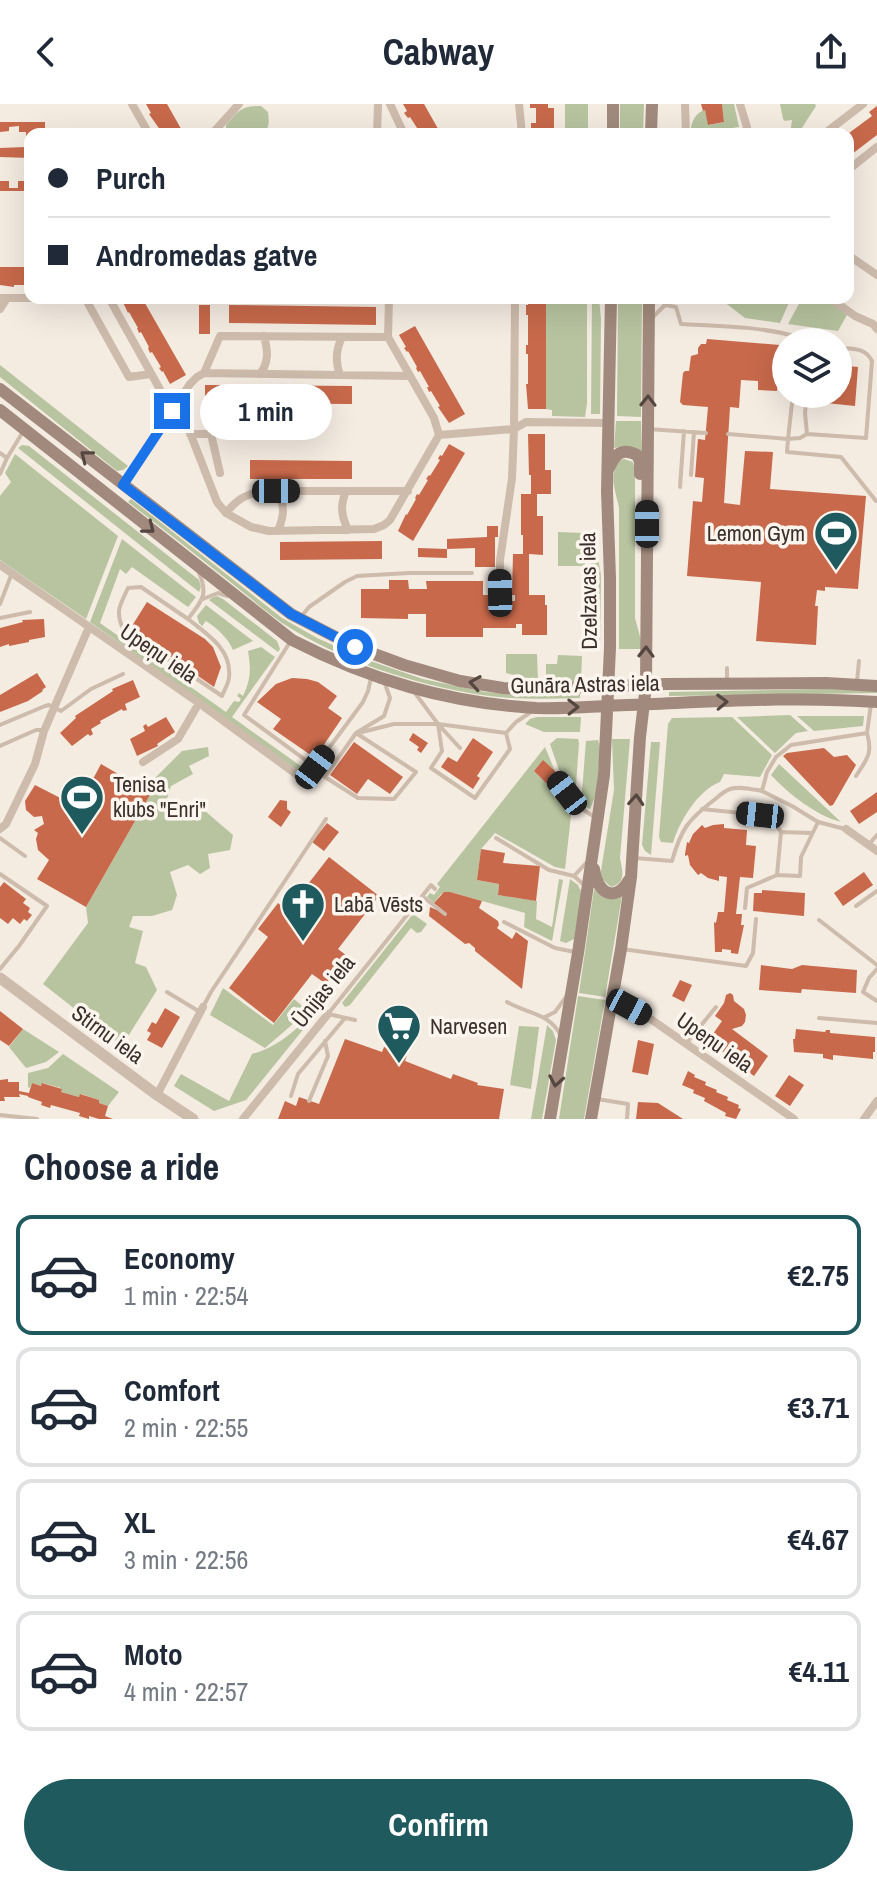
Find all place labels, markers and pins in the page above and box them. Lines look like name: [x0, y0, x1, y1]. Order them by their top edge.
sports icon: Lemon Gym: [812, 509, 860, 572]
place label: Lemon Gym: [707, 518, 805, 548]
place label: Tenisa klubs "Enri": [113, 769, 206, 824]
sports icon: Tenisa klubs "Enri": [58, 773, 106, 836]
church icon: Labā Vēsts: [279, 880, 327, 943]
place label: Labā Vēsts: [334, 889, 423, 919]
supermarket icon: Narvesen: [375, 1002, 423, 1065]
place label: Narvesen: [430, 1011, 507, 1041]

